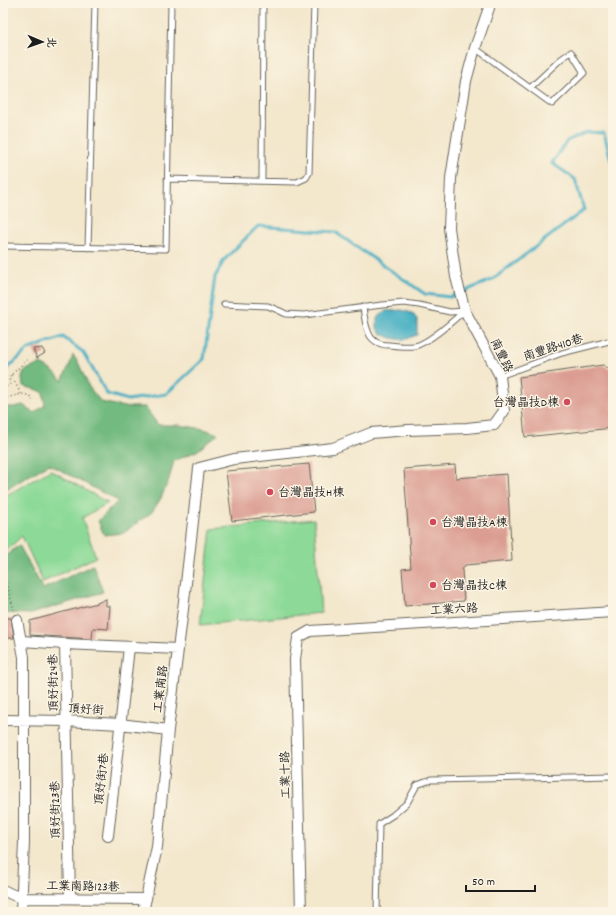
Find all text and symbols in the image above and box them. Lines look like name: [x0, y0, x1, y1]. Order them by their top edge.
north arrow: [22, 22, 62, 62]
text: 北: [42, 37, 58, 48]
street label: 南豐路410巷: [521, 331, 586, 366]
street label: 南豐路: [485, 336, 516, 376]
place label: 台灣晶技D棟: [493, 395, 559, 412]
marker: 台灣晶技D棟: [562, 397, 572, 407]
place label: 台灣晶技H棟: [278, 485, 344, 502]
marker: 台灣晶技H棟: [265, 487, 275, 497]
place label: 台灣晶技A棟: [441, 515, 508, 532]
marker: 台灣晶技A棟: [428, 517, 438, 527]
place label: 台灣晶技C棟: [441, 578, 507, 595]
marker: 台灣晶技C棟: [428, 580, 438, 590]
street label: 工業六路: [430, 601, 478, 620]
street label: 頂好街24巷: [45, 654, 64, 712]
street label: 工業南路: [150, 664, 173, 714]
street label: 頂好街: [67, 701, 104, 720]
street label: 工業十路: [278, 751, 295, 799]
street label: 頂好街7巷: [91, 752, 114, 806]
street label: 頂好街23巷: [47, 781, 66, 839]
scale bar: [466, 867, 535, 893]
text: 50 m: [472, 874, 495, 891]
street label: 工業南路123巷: [46, 878, 120, 897]

